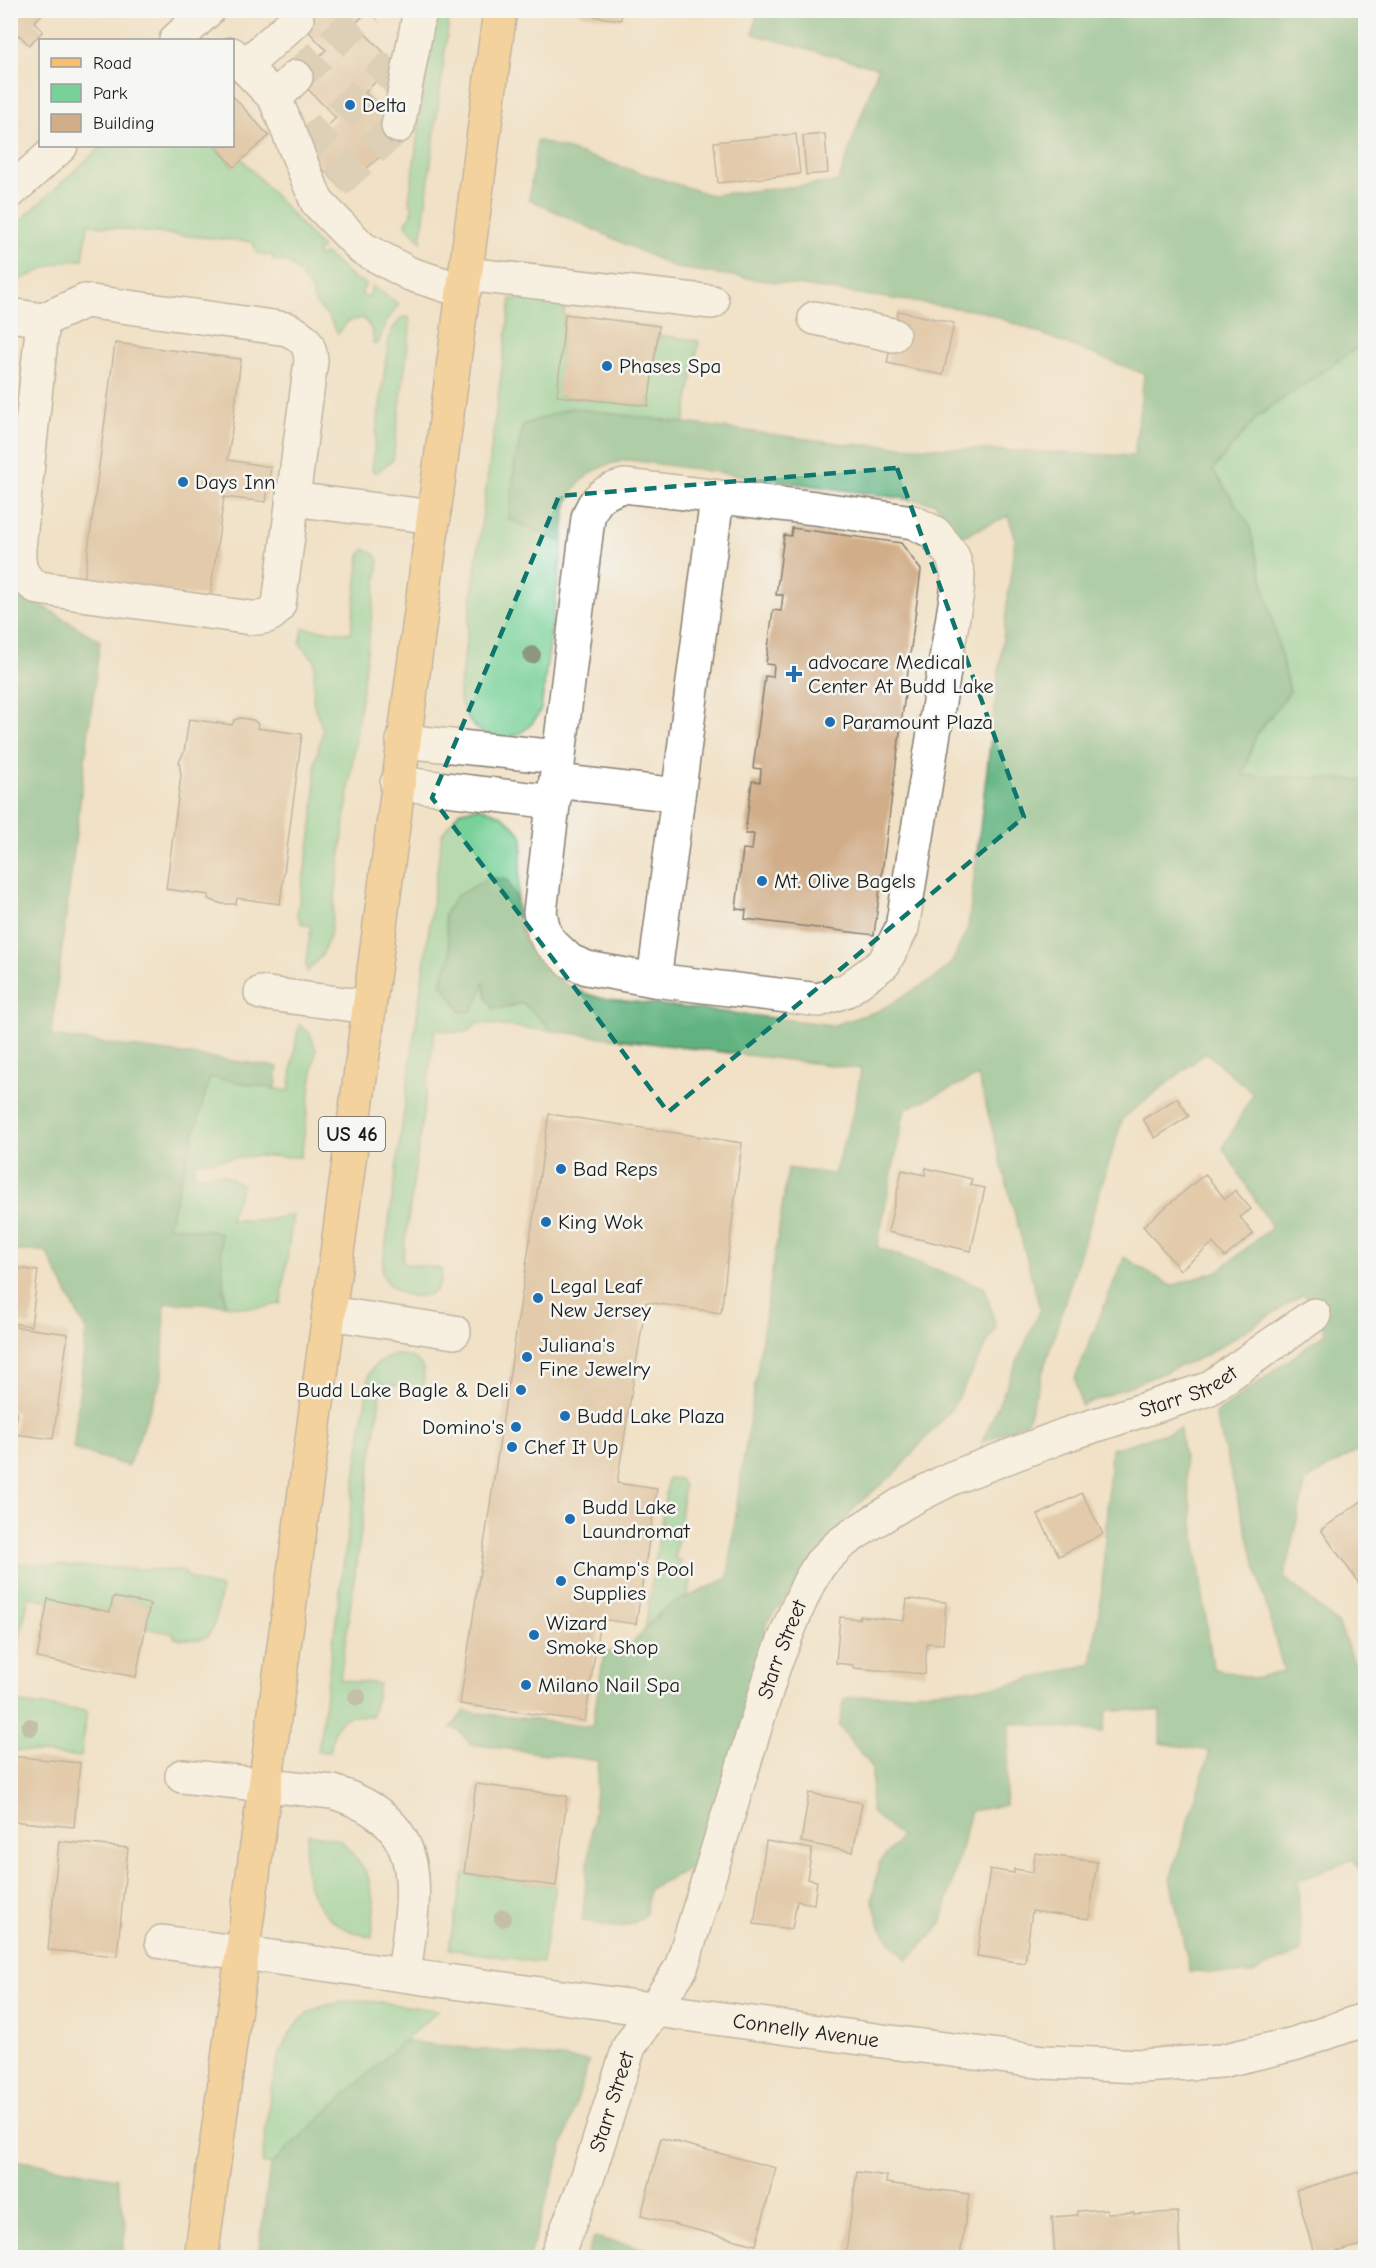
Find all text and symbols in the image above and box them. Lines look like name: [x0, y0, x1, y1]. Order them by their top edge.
legend: [39, 39, 234, 147]
text: Road: [93, 53, 132, 74]
text: Park: [93, 83, 128, 104]
place label: Delta: [362, 93, 407, 117]
marker: Delta: [343, 98, 357, 112]
text: Building: [93, 113, 155, 134]
place label: Phases Spa: [619, 354, 721, 378]
marker: Phases Spa: [600, 359, 614, 373]
place label: Days Inn: [195, 470, 276, 494]
marker: Days Inn: [176, 475, 190, 489]
place label: advocare Medical Center At Budd Lake: [808, 650, 994, 698]
marker: advocare Medical Center At Budd Lake: [785, 665, 803, 683]
place label: Paramount Plaza: [842, 710, 993, 734]
marker: Paramount Plaza: [823, 715, 837, 729]
place label: Mt. Olive Bagels: [774, 869, 915, 893]
marker: Mt. Olive Bagels: [755, 874, 769, 888]
road number: US 46: [319, 1117, 385, 1151]
place label: Bad Reps: [573, 1157, 658, 1181]
marker: Bad Reps: [554, 1162, 568, 1176]
place label: King Wok: [558, 1210, 643, 1234]
marker: King Wok: [539, 1215, 553, 1229]
place label: Legal Leaf New Jersey: [550, 1274, 652, 1322]
marker: Legal Leaf New Jersey: [531, 1291, 545, 1305]
place label: Juliana's Fine Jewelry: [539, 1333, 651, 1381]
marker: Juliana's Fine Jewelry: [520, 1350, 534, 1364]
street label: Starr Street: [1136, 1360, 1242, 1422]
place label: Budd Lake Bagle & Deli: [297, 1378, 509, 1402]
marker: Budd Lake Bagle & Deli: [514, 1383, 528, 1397]
place label: Budd Lake Plaza: [577, 1404, 725, 1428]
marker: Budd Lake Plaza: [558, 1409, 572, 1423]
place label: Domino's: [422, 1415, 504, 1439]
marker: Domino's: [509, 1420, 523, 1434]
place label: Chef It Up: [524, 1435, 618, 1459]
marker: Chef It Up: [505, 1440, 519, 1454]
place label: Budd Lake Laundromat: [582, 1495, 691, 1543]
marker: Budd Lake Laundromat: [563, 1512, 577, 1526]
place label: Champ's Pool Supplies: [573, 1557, 694, 1605]
marker: Champ's Pool Supplies: [554, 1574, 568, 1588]
street label: Starr Street: [753, 1595, 812, 1702]
place label: Wizard Smoke Shop: [546, 1611, 658, 1659]
marker: Wizard Smoke Shop: [527, 1628, 541, 1642]
place label: Milano Nail Spa: [538, 1673, 680, 1697]
marker: Milano Nail Spa: [519, 1678, 533, 1692]
street label: Connelly Avenue: [731, 2009, 881, 2052]
street label: Starr Street: [584, 2047, 639, 2155]

